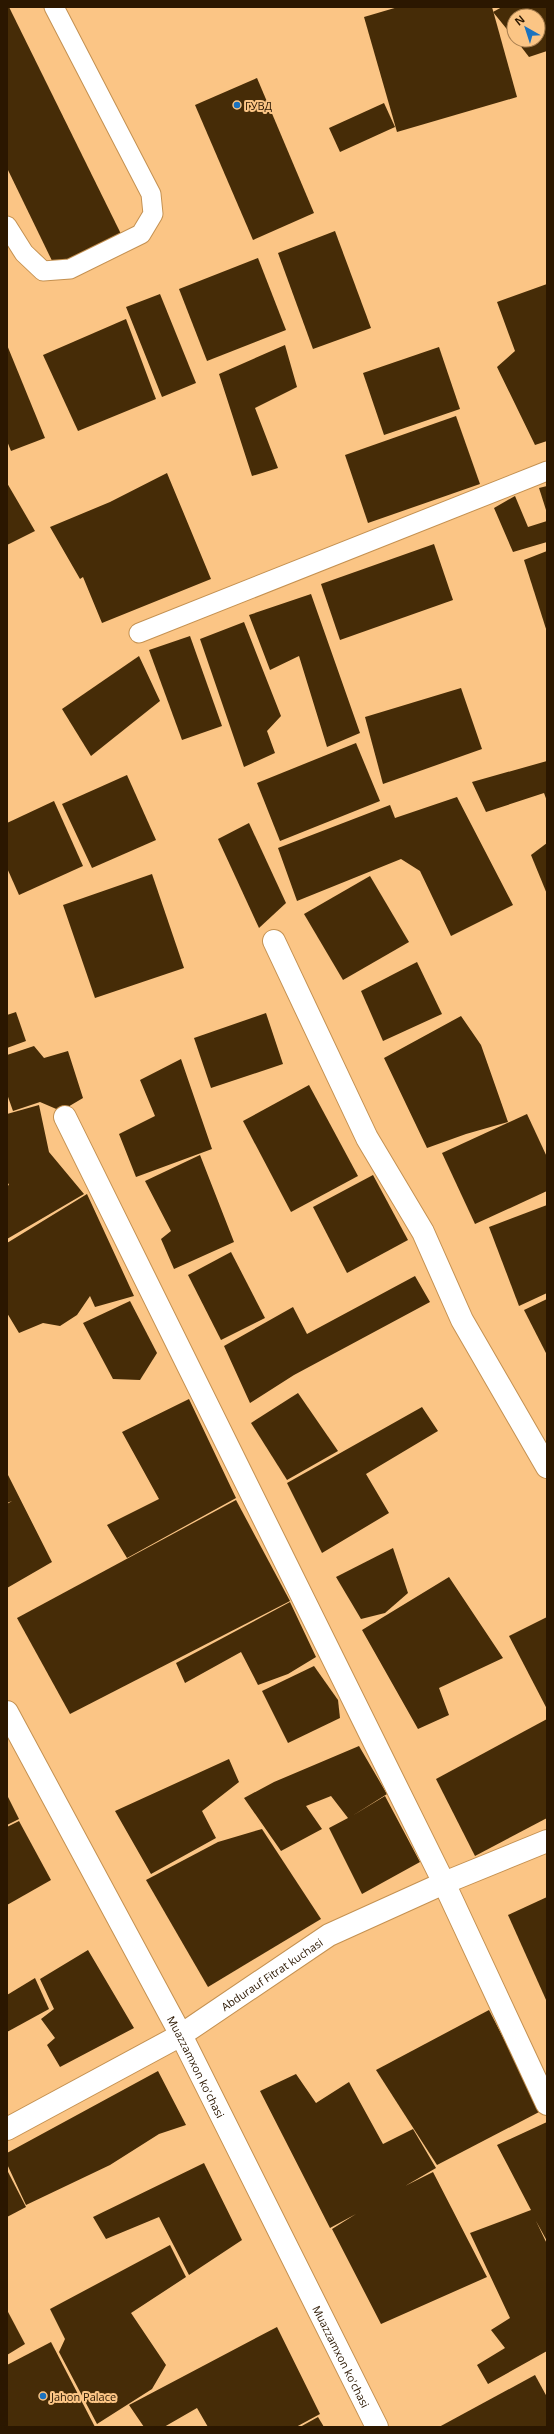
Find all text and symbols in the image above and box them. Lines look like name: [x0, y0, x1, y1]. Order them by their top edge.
north arrow: [506, 8, 546, 48]
text: N: [511, 11, 528, 28]
place label: ГУВД: [245, 98, 273, 113]
marker: ГУВД: [232, 100, 242, 110]
street label: Abdurauf Fitrat kuchasi: [218, 1934, 325, 2014]
street label: Muazzamxon ko'chasi: [164, 2013, 229, 2120]
street label: Muazzamxon ko'chasi: [310, 2303, 373, 2410]
place label: Jahon Palace: [50, 2389, 116, 2404]
marker: Jahon Palace: [38, 2391, 48, 2401]

